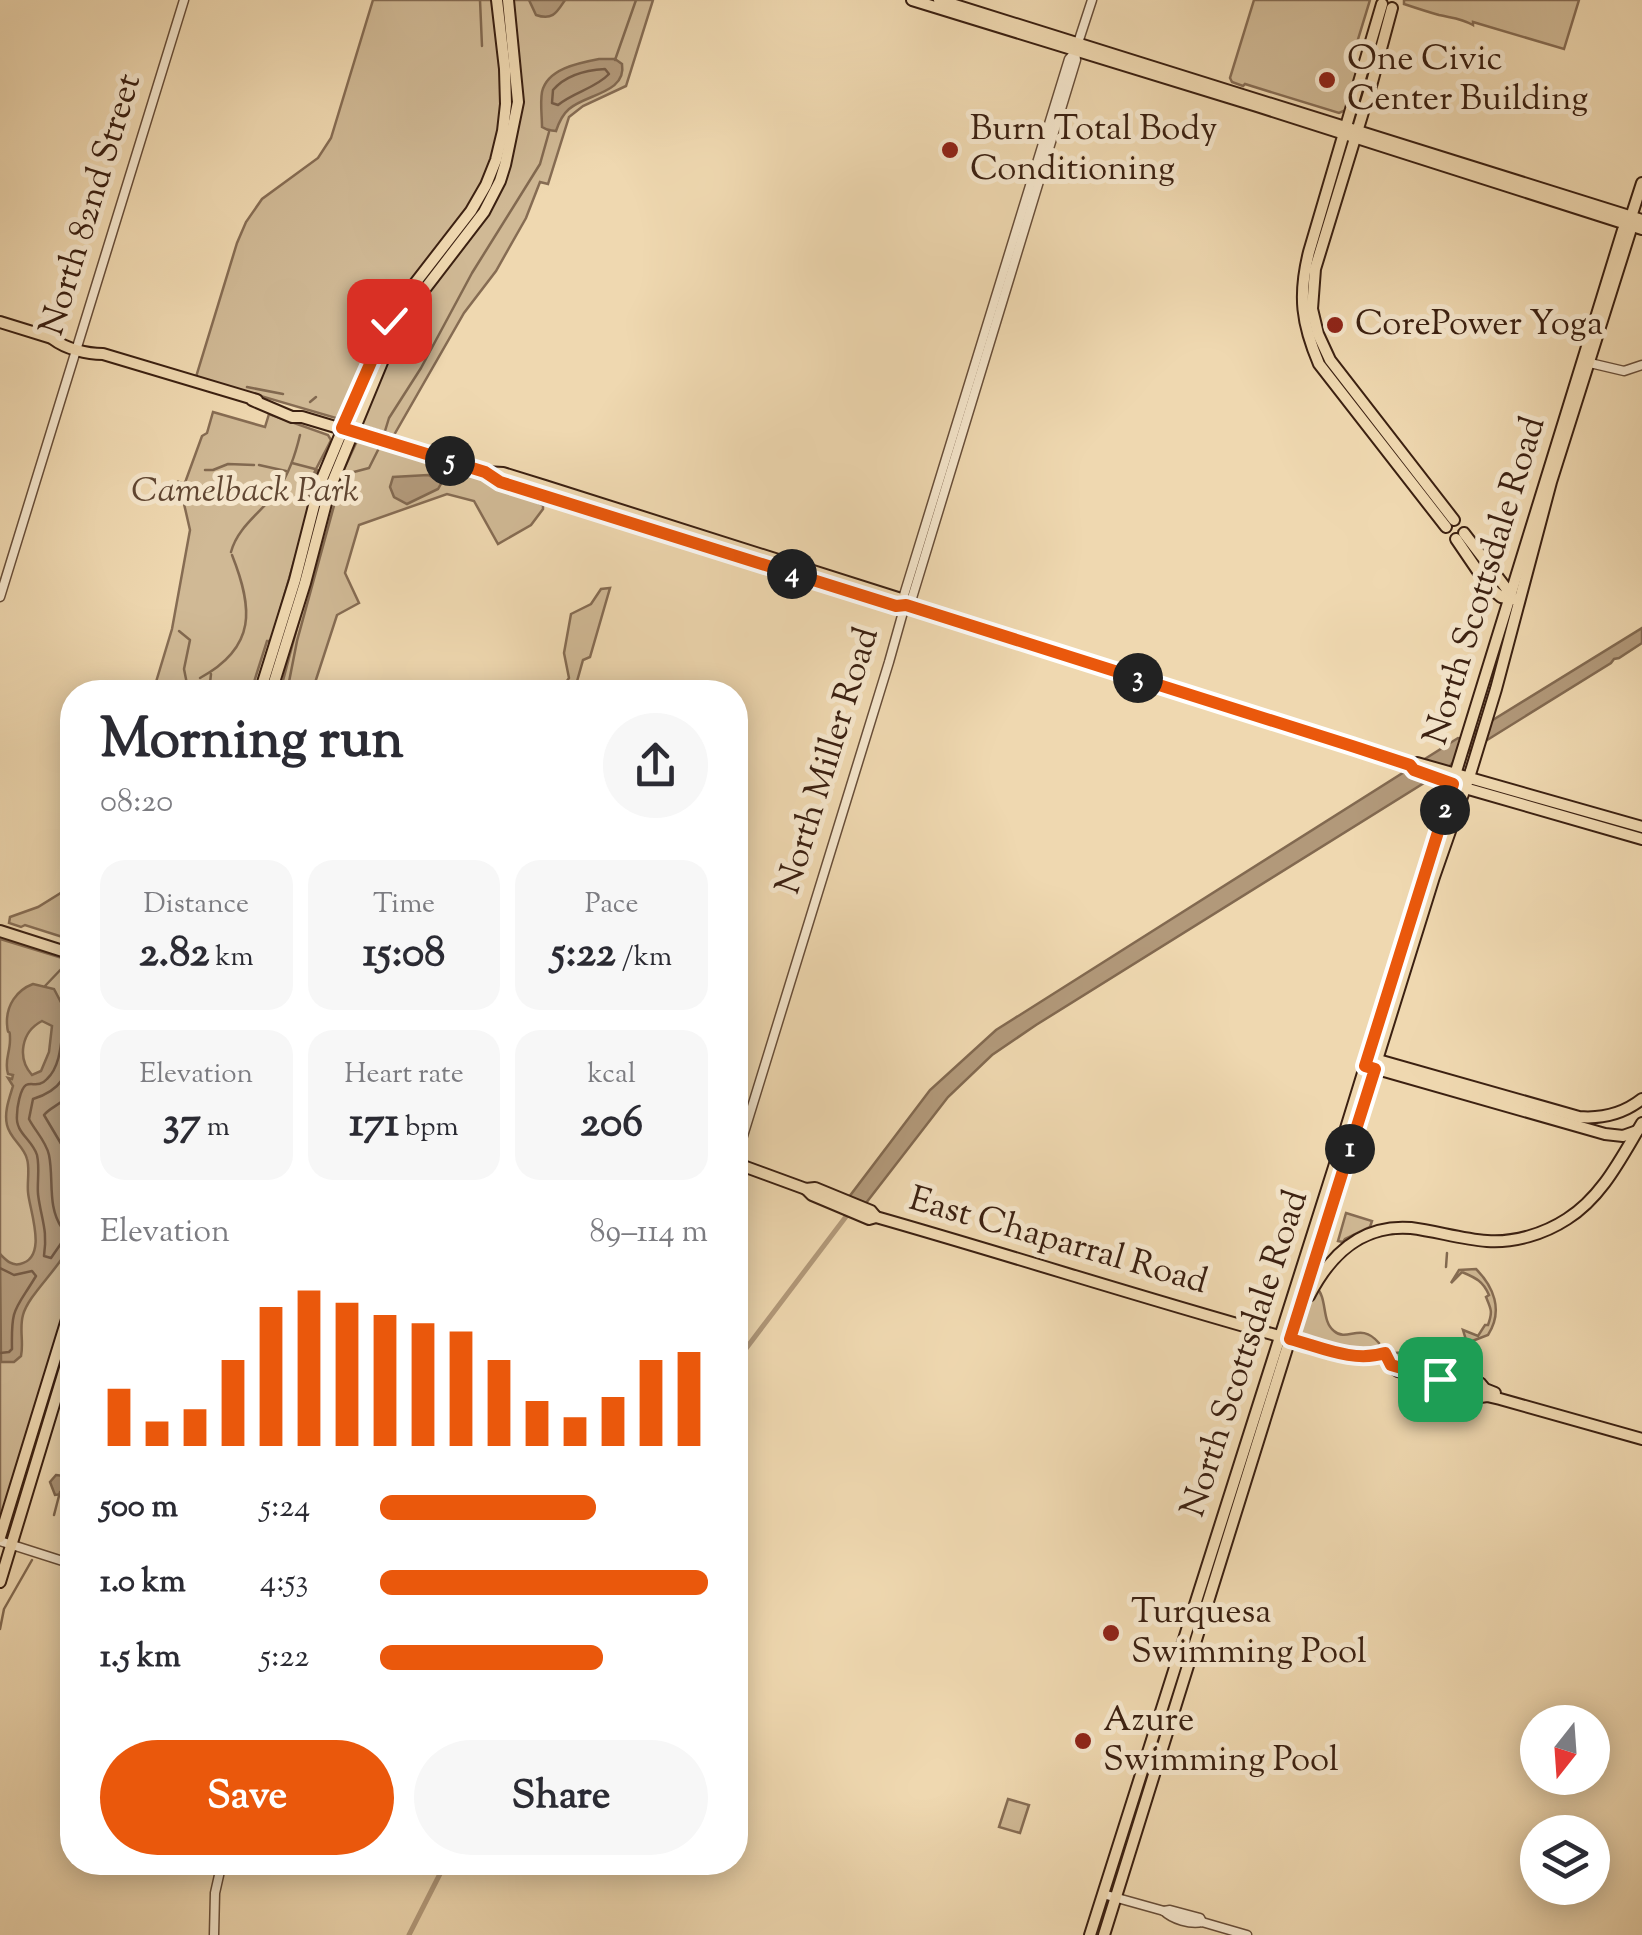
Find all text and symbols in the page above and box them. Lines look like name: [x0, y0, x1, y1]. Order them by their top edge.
place label: One Civic Center Building: [1347, 35, 1588, 126]
street label: North 82nd Street: [28, 68, 156, 342]
marker: One Civic Center Building: [1316, 69, 1338, 91]
place label: Burn Total Body Conditioning: [970, 105, 1217, 196]
marker: Burn Total Body Conditioning: [939, 139, 961, 161]
pin: [347, 279, 432, 364]
icon: check: [362, 294, 417, 349]
place label: CorePower Yoga: [1355, 300, 1603, 351]
marker: CorePower Yoga: [1324, 314, 1346, 336]
street label: North Scottsdale Road: [1412, 410, 1560, 751]
pin: 5: [425, 436, 475, 486]
text: 5: [445, 441, 455, 481]
park label: Camelback Park: [131, 467, 359, 518]
pin: 4: [767, 549, 817, 599]
text: 4: [785, 554, 799, 594]
street label: North Miller Road: [764, 621, 894, 901]
pin: 3: [1113, 653, 1163, 703]
text: 3: [1132, 658, 1144, 698]
text: Morning run: [100, 703, 404, 782]
button: share: [603, 713, 708, 818]
text: 08:20: [100, 780, 173, 826]
pin: 2: [1420, 785, 1470, 835]
text: 2: [1438, 790, 1452, 830]
text: Distance: [144, 885, 249, 925]
text: Time: [373, 885, 435, 925]
text: Pace: [585, 885, 638, 925]
text: 2.82: [139, 925, 209, 985]
text: 15:08: [363, 925, 445, 985]
text: 5:22: [551, 925, 616, 985]
text: km: [209, 938, 254, 978]
text: /km: [616, 938, 672, 978]
text: Elevation: [140, 1055, 253, 1095]
text: Heart rate: [344, 1055, 464, 1095]
text: kcal: [588, 1055, 636, 1095]
text: 37: [163, 1095, 201, 1155]
text: 171: [349, 1095, 399, 1155]
text: 206: [580, 1095, 643, 1155]
text: m: [201, 1108, 230, 1148]
text: bpm: [399, 1108, 459, 1148]
pin: 1: [1325, 1124, 1375, 1174]
text: 1: [1345, 1129, 1355, 1169]
street label: East Chaparral Road: [903, 1175, 1213, 1309]
street label: North Scottsdale Road: [1169, 1184, 1323, 1524]
text: Elevation: [100, 1210, 230, 1256]
text: 89–114 m: [590, 1210, 708, 1256]
pin: [1398, 1337, 1483, 1422]
icon: arrive: [1413, 1352, 1468, 1407]
text: 500 m: [100, 1485, 178, 1531]
text: 5:24: [260, 1485, 310, 1531]
text: 1.0 km: [100, 1560, 186, 1606]
text: 4:53: [260, 1560, 308, 1606]
place label: Turquesa Swimming Pool: [1131, 1588, 1367, 1679]
marker: Turquesa Swimming Pool: [1100, 1622, 1122, 1644]
text: 1.5 km: [100, 1635, 181, 1681]
text: 5:22: [260, 1635, 309, 1681]
place label: Azure Swimming Pool: [1103, 1696, 1339, 1787]
north arrow: [1520, 1705, 1610, 1795]
map controls: [1520, 1705, 1610, 1905]
marker: Azure Swimming Pool: [1072, 1730, 1094, 1752]
button: Save: [100, 1740, 394, 1855]
button: Share: [414, 1740, 708, 1855]
button: layers: [1520, 1815, 1610, 1905]

